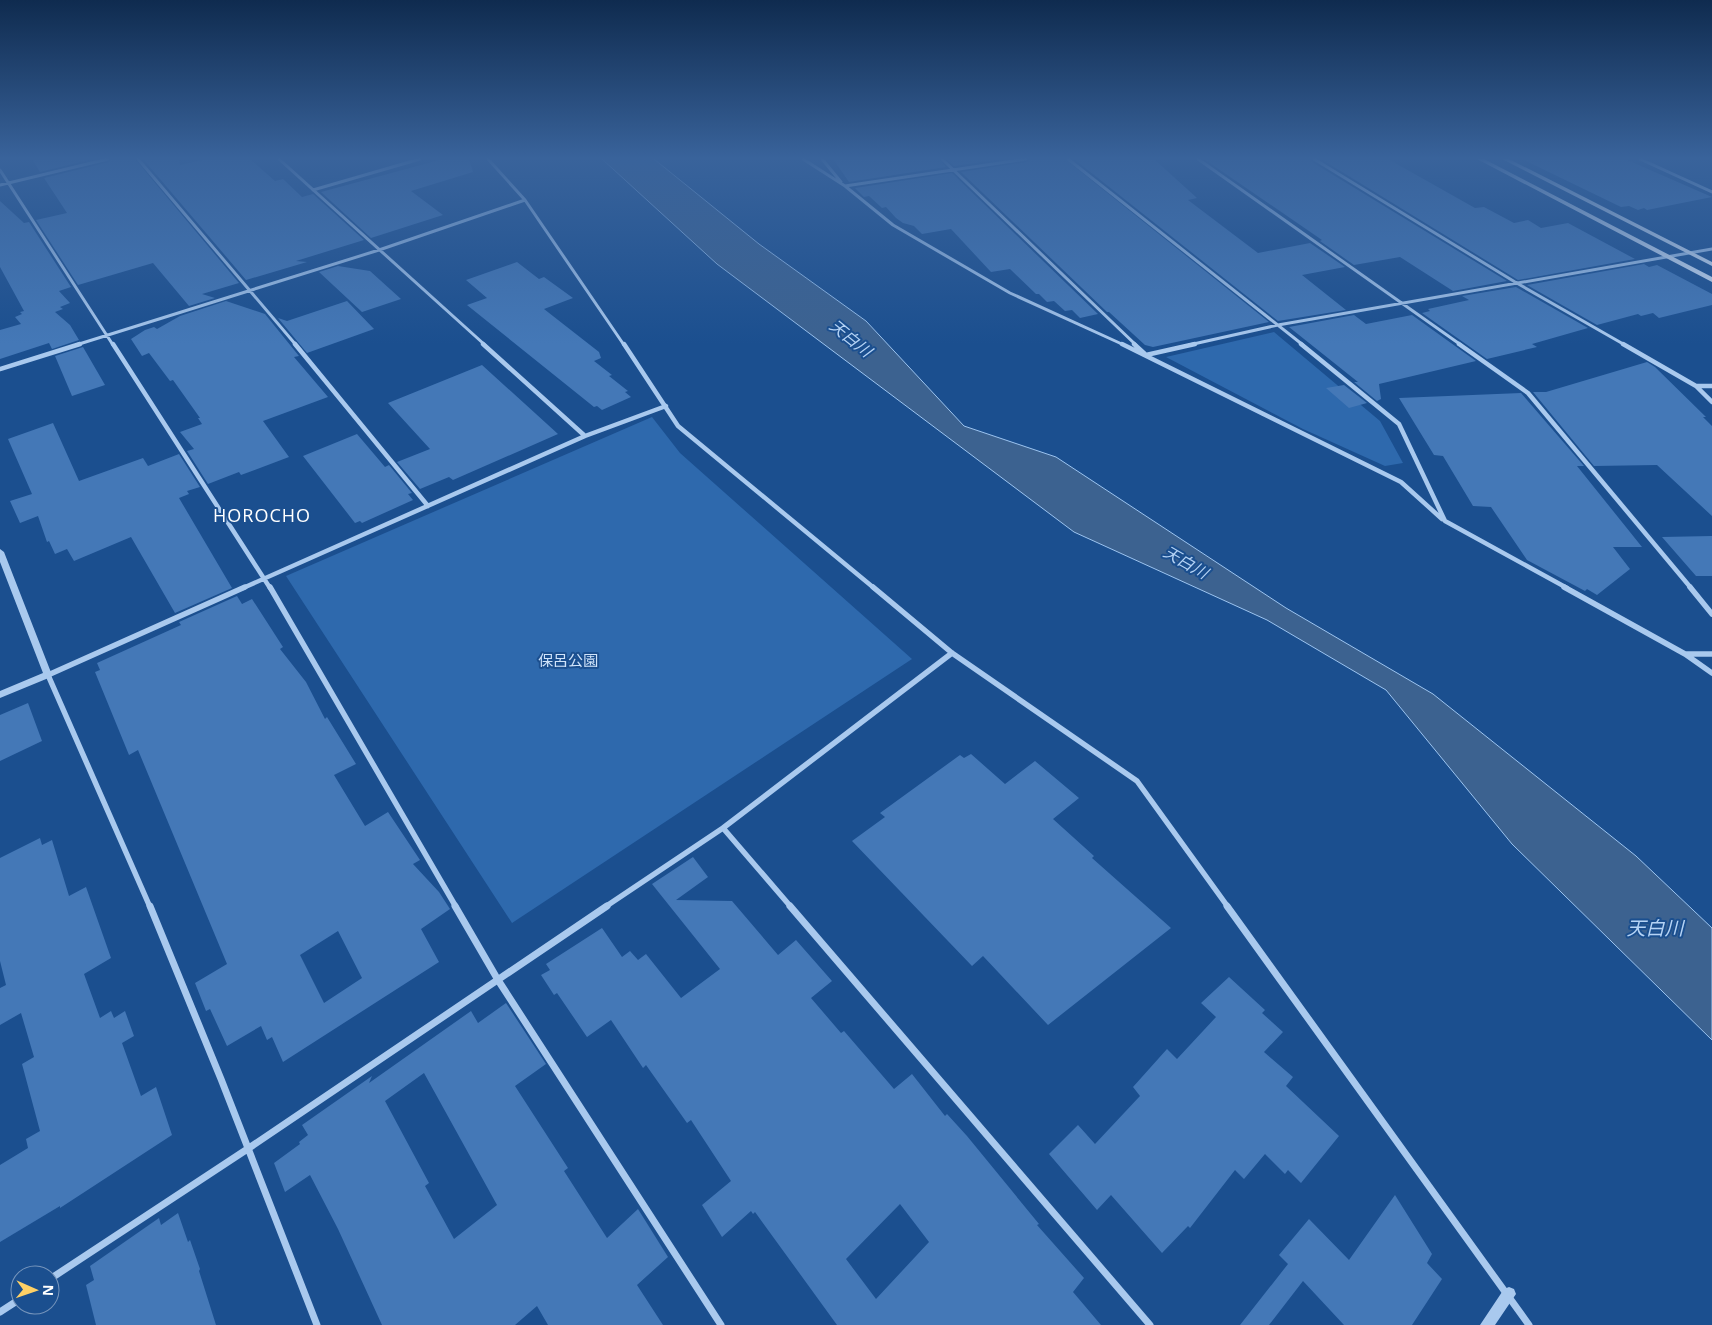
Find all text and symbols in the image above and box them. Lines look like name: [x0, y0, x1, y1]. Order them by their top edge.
water label: 天白川: [825, 314, 878, 363]
district label: HOROCHO: [213, 503, 311, 527]
water label: 天白川: [1160, 540, 1214, 585]
park label: 保呂公園: [538, 650, 598, 670]
water label: 天白川: [1626, 915, 1685, 941]
north arrow: [10, 1265, 60, 1315]
text: N: [39, 1284, 58, 1296]

